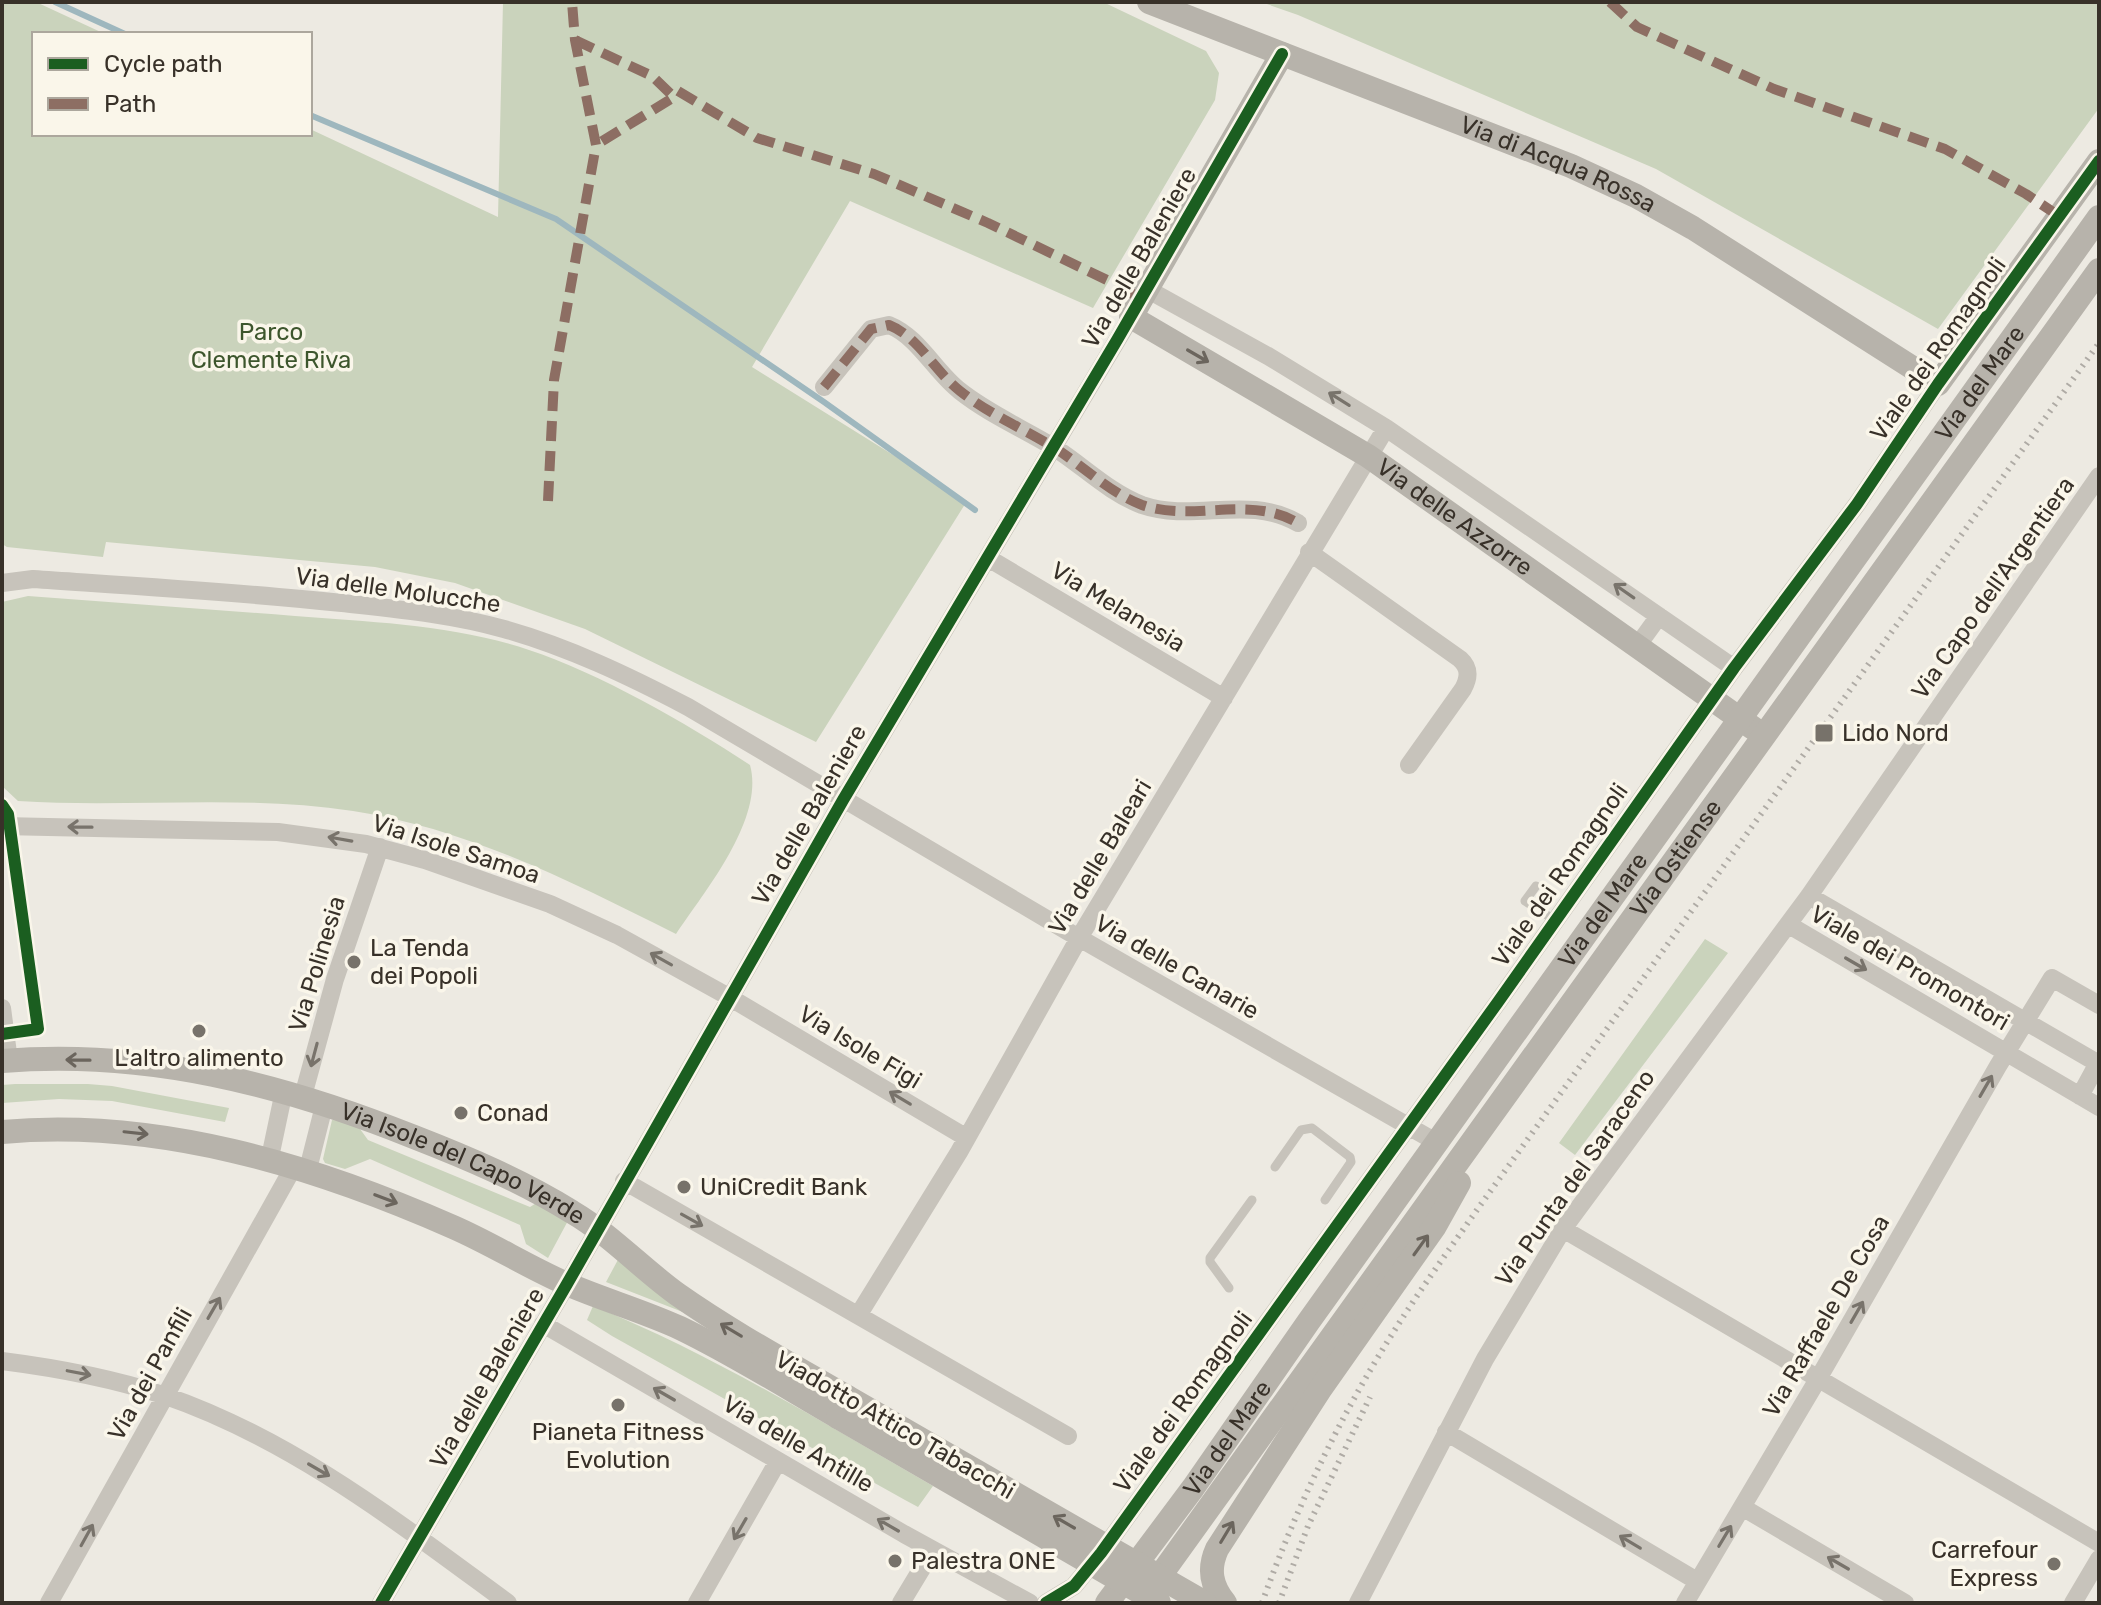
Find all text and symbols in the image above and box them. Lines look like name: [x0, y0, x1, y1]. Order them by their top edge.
legend: [32, 32, 312, 136]
text: Cycle path: [104, 50, 223, 78]
text: Path: [104, 90, 156, 118]
street label: Via di Acqua Rossa: [1456, 110, 1661, 218]
street label: Via delle Baleniere: [1076, 163, 1202, 353]
street label: Viale dei Romagnoli: [1864, 252, 2012, 446]
park label: Parco Clemente Riva: [191, 318, 351, 374]
street label: Via del Mare: [1929, 320, 2031, 446]
one-way arrow: [1186, 348, 1209, 364]
one-way arrow: [1328, 390, 1351, 406]
street label: Via delle Azzorre: [1371, 453, 1538, 582]
street label: Via Capo dell'Argentiera: [1906, 472, 2080, 704]
street label: Via Melanesia: [1046, 556, 1190, 658]
street label: Via delle Molucche: [294, 562, 502, 618]
one-way arrow: [1613, 583, 1636, 599]
place label: Lido Nord: [1842, 719, 1949, 747]
street label: Via delle Baleniere: [746, 720, 872, 910]
marker: Lido Nord: [1813, 722, 1835, 744]
street label: Via delle Baleari: [1043, 774, 1157, 940]
street label: Viale dei Romagnoli: [1486, 778, 1634, 972]
street label: Via Ostiense: [1624, 794, 1728, 923]
street label: Via Isole Samoa: [369, 809, 543, 889]
one-way arrow: [67, 819, 94, 835]
one-way arrow: [328, 831, 353, 846]
street label: Via del Mare: [1552, 847, 1654, 973]
street label: Via Polinesia: [283, 893, 351, 1035]
street label: Viale dei Promontori: [1806, 900, 2014, 1036]
street label: Via delle Canarie: [1090, 909, 1264, 1025]
place label: La Tenda dei Popoli: [370, 934, 478, 990]
one-way arrow: [650, 950, 673, 966]
marker: La Tenda dei Popoli: [345, 953, 363, 971]
one-way arrow: [1844, 956, 1867, 972]
street label: Via Isole Figi: [794, 999, 926, 1095]
marker: L'altro alimento: [190, 1022, 208, 1040]
one-way arrow: [305, 1041, 320, 1067]
place label: L'altro alimento: [114, 1044, 284, 1072]
one-way arrow: [65, 1052, 92, 1068]
street label: Via Punta del Saraceno: [1490, 1064, 1660, 1292]
one-way arrow: [1979, 1075, 1994, 1099]
one-way arrow: [889, 1090, 912, 1106]
street label: Via Isole del Capo Verde: [337, 1097, 590, 1230]
place label: Conad: [477, 1099, 549, 1127]
marker: Conad: [452, 1104, 470, 1122]
one-way arrow: [122, 1125, 149, 1140]
place label: UniCredit Bank: [700, 1173, 868, 1201]
marker: UniCredit Bank: [675, 1178, 693, 1196]
one-way arrow: [373, 1193, 398, 1207]
street label: Via Raffaele De Cosa: [1757, 1210, 1895, 1422]
one-way arrow: [680, 1212, 703, 1228]
one-way arrow: [1412, 1235, 1429, 1256]
street label: Via delle Baleniere: [424, 1283, 550, 1473]
one-way arrow: [206, 1297, 222, 1320]
one-way arrow: [1849, 1301, 1865, 1324]
street label: Via dei Panfili: [102, 1303, 198, 1445]
street label: Viale dei Romagnoli: [1108, 1306, 1258, 1498]
one-way arrow: [720, 1321, 743, 1337]
street label: Viadotto Attico Tabacchi: [770, 1345, 1020, 1505]
one-way arrow: [66, 1366, 91, 1381]
street label: Via del Mare: [1178, 1375, 1277, 1502]
one-way arrow: [653, 1386, 676, 1402]
street label: Via delle Antille: [718, 1390, 878, 1498]
marker: Pianeta Fitness Evolution: [609, 1396, 627, 1414]
place label: Pianeta Fitness Evolution: [532, 1418, 704, 1474]
one-way arrow: [307, 1462, 330, 1478]
one-way arrow: [1053, 1514, 1076, 1530]
one-way arrow: [732, 1516, 747, 1540]
one-way arrow: [877, 1517, 901, 1532]
one-way arrow: [1219, 1522, 1236, 1544]
one-way arrow: [79, 1524, 95, 1547]
one-way arrow: [1717, 1525, 1733, 1548]
one-way arrow: [1619, 1533, 1642, 1549]
place label: Carrefour Express: [1931, 1536, 2038, 1592]
place label: Palestra ONE: [911, 1547, 1056, 1575]
marker: Palestra ONE: [886, 1552, 904, 1570]
one-way arrow: [1827, 1555, 1850, 1571]
marker: Carrefour Express: [2045, 1555, 2063, 1573]

